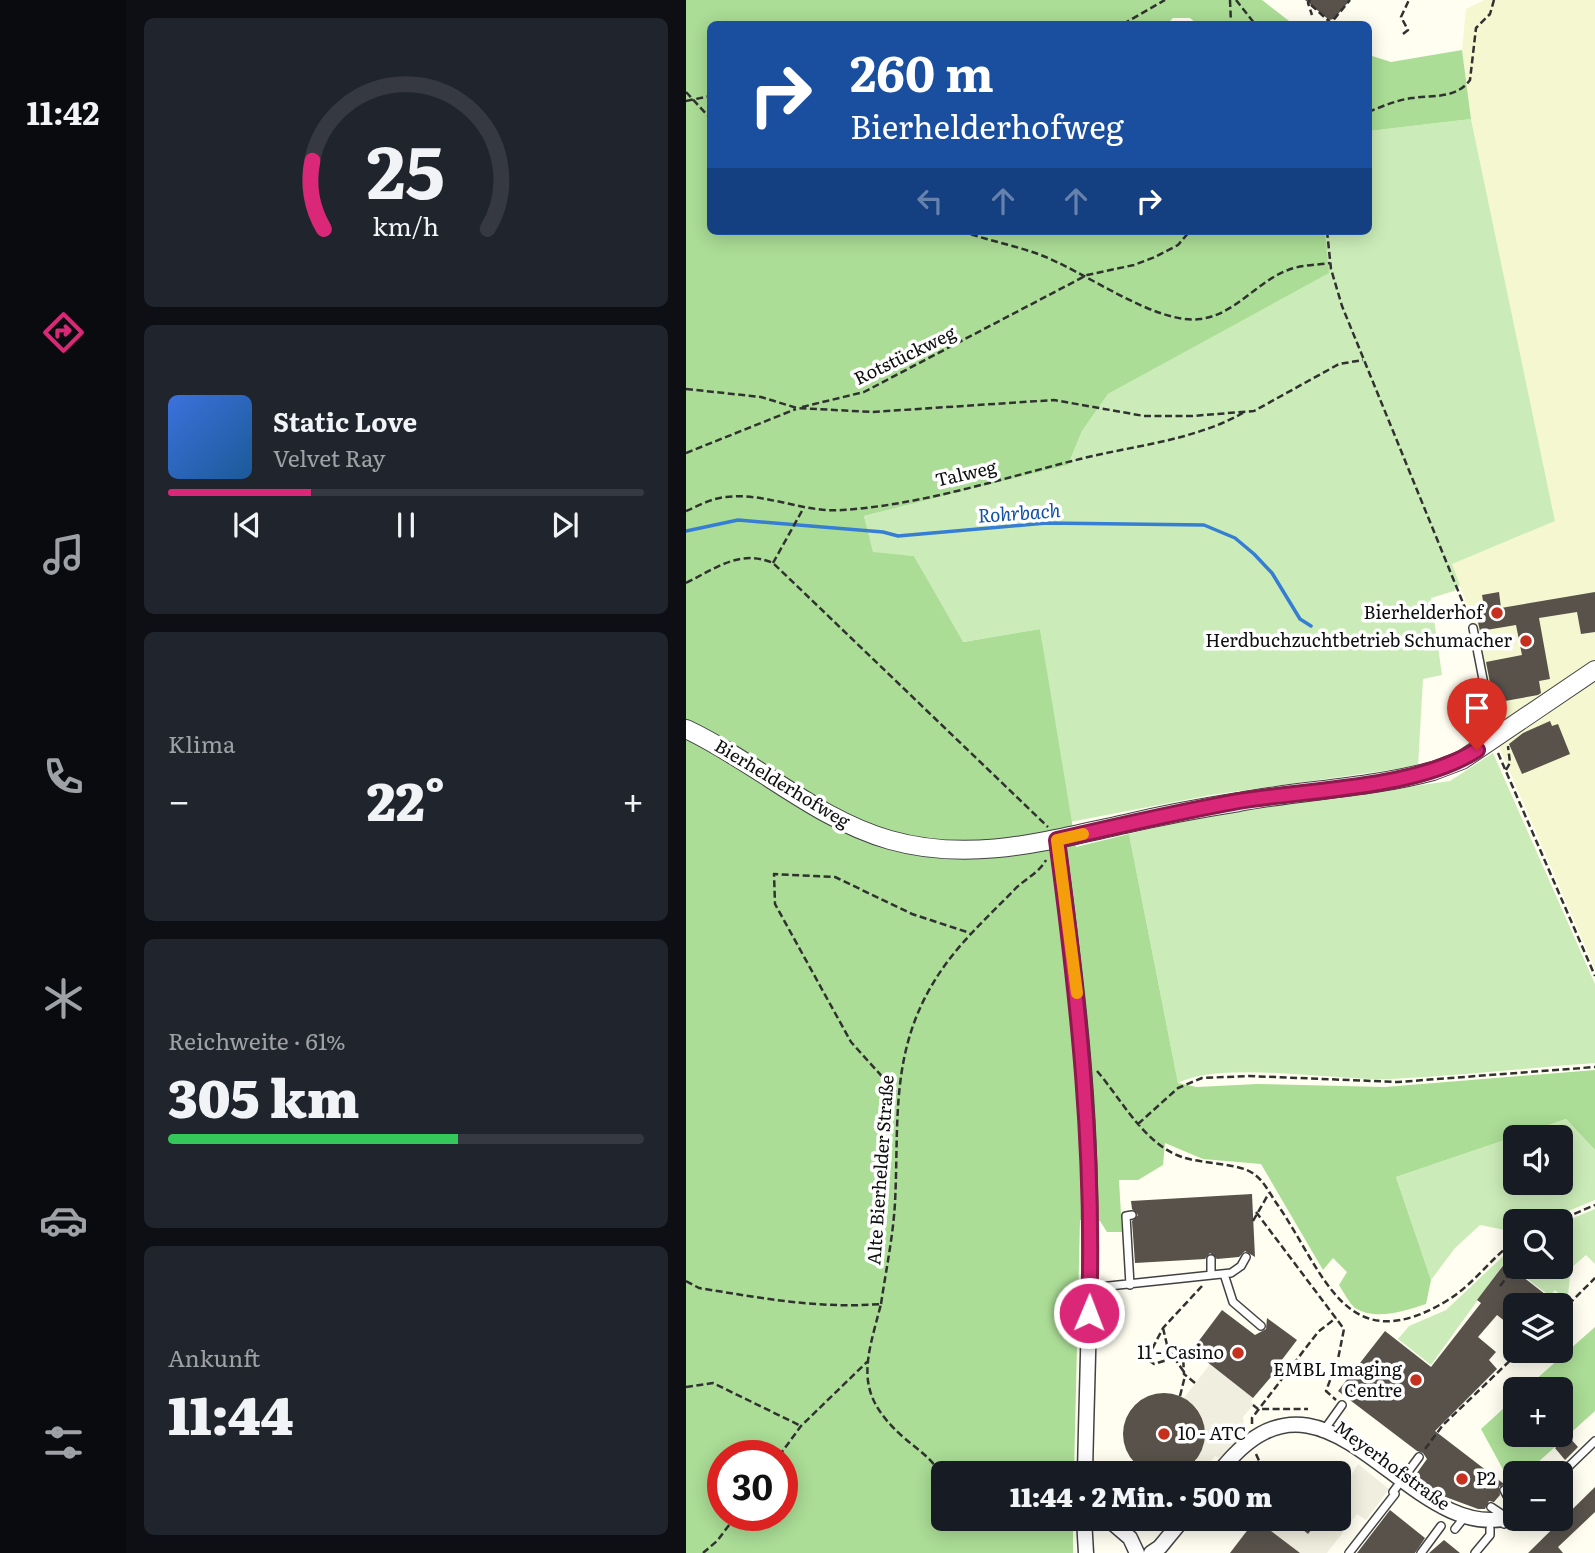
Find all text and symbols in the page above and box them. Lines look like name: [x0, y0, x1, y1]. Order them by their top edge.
text: 260 m: [850, 34, 994, 107]
icon: right: [735, 49, 826, 140]
text: 11:42: [27, 87, 99, 135]
text: Bierhelderhofweg: [850, 101, 1124, 149]
text: 25: [367, 113, 445, 221]
icon: left: [911, 182, 949, 220]
icon: ahead: [984, 182, 1022, 220]
icon: ahead: [1057, 182, 1095, 220]
icon: right: [1130, 182, 1168, 220]
text: km/h: [373, 206, 439, 243]
icon: directions: [39, 308, 88, 357]
street label: Rotstückweg: [849, 318, 961, 391]
text: Static Love: [273, 401, 417, 440]
text: Velvet Ray: [273, 440, 385, 474]
street label: Talweg: [932, 452, 1000, 493]
water label: Rohrbach: [977, 495, 1061, 529]
icon: previous: [228, 506, 266, 544]
icon: pause: [387, 506, 425, 544]
icon: next: [546, 506, 584, 544]
icon: music: [39, 530, 88, 579]
place label: Bierhelderhof: [1364, 598, 1485, 625]
marker: Bierhelderhof: [1489, 605, 1505, 621]
place label: Herdbuchzuchtbetrieb Schumacher: [1205, 626, 1512, 653]
marker: Herdbuchzuchtbetrieb Schumacher: [1518, 633, 1534, 649]
pin: [1447, 678, 1507, 750]
icon: arrive: [1458, 689, 1496, 727]
text: Klima: [168, 726, 235, 760]
street label: Bierhelderhofweg: [710, 731, 857, 834]
icon: phone: [39, 752, 88, 801]
text: 22°: [367, 760, 445, 837]
text: −: [168, 770, 190, 827]
text: +: [622, 770, 644, 827]
icon: climate: [39, 974, 88, 1023]
text: Reichweite · 61%: [168, 1023, 346, 1057]
text: 305 km: [168, 1057, 360, 1134]
street label: Alte Bierhelder Straße: [859, 1074, 900, 1266]
map controls: [1503, 1125, 1573, 1531]
button: sound: [1503, 1125, 1573, 1195]
icon: car: [39, 1196, 88, 1245]
button: search: [1503, 1209, 1573, 1279]
position arrow: [1052, 1276, 1126, 1350]
button: layers: [1503, 1293, 1573, 1363]
place label: 11 - Casino: [1137, 1338, 1224, 1365]
text: Ankunft: [168, 1340, 260, 1374]
marker: 11 - Casino: [1230, 1345, 1246, 1361]
place label: EMBL Imaging Centre: [1273, 1355, 1403, 1403]
marker: EMBL Imaging Centre: [1408, 1372, 1424, 1388]
text: 11:44: [168, 1374, 293, 1451]
button: +: [1503, 1377, 1573, 1447]
street label: Meyerhofstraße: [1329, 1413, 1457, 1516]
icon: filters: [39, 1418, 88, 1467]
place label: 10 - ATC: [1178, 1419, 1246, 1446]
marker: 10 - ATC: [1156, 1426, 1172, 1442]
speed limit sign: 30: [707, 1440, 798, 1531]
button: −: [1503, 1461, 1573, 1531]
place label: P2: [1476, 1464, 1496, 1491]
marker: P2: [1454, 1471, 1470, 1487]
text: 11:44 · 2 Min. · 500 m: [1010, 1476, 1272, 1515]

